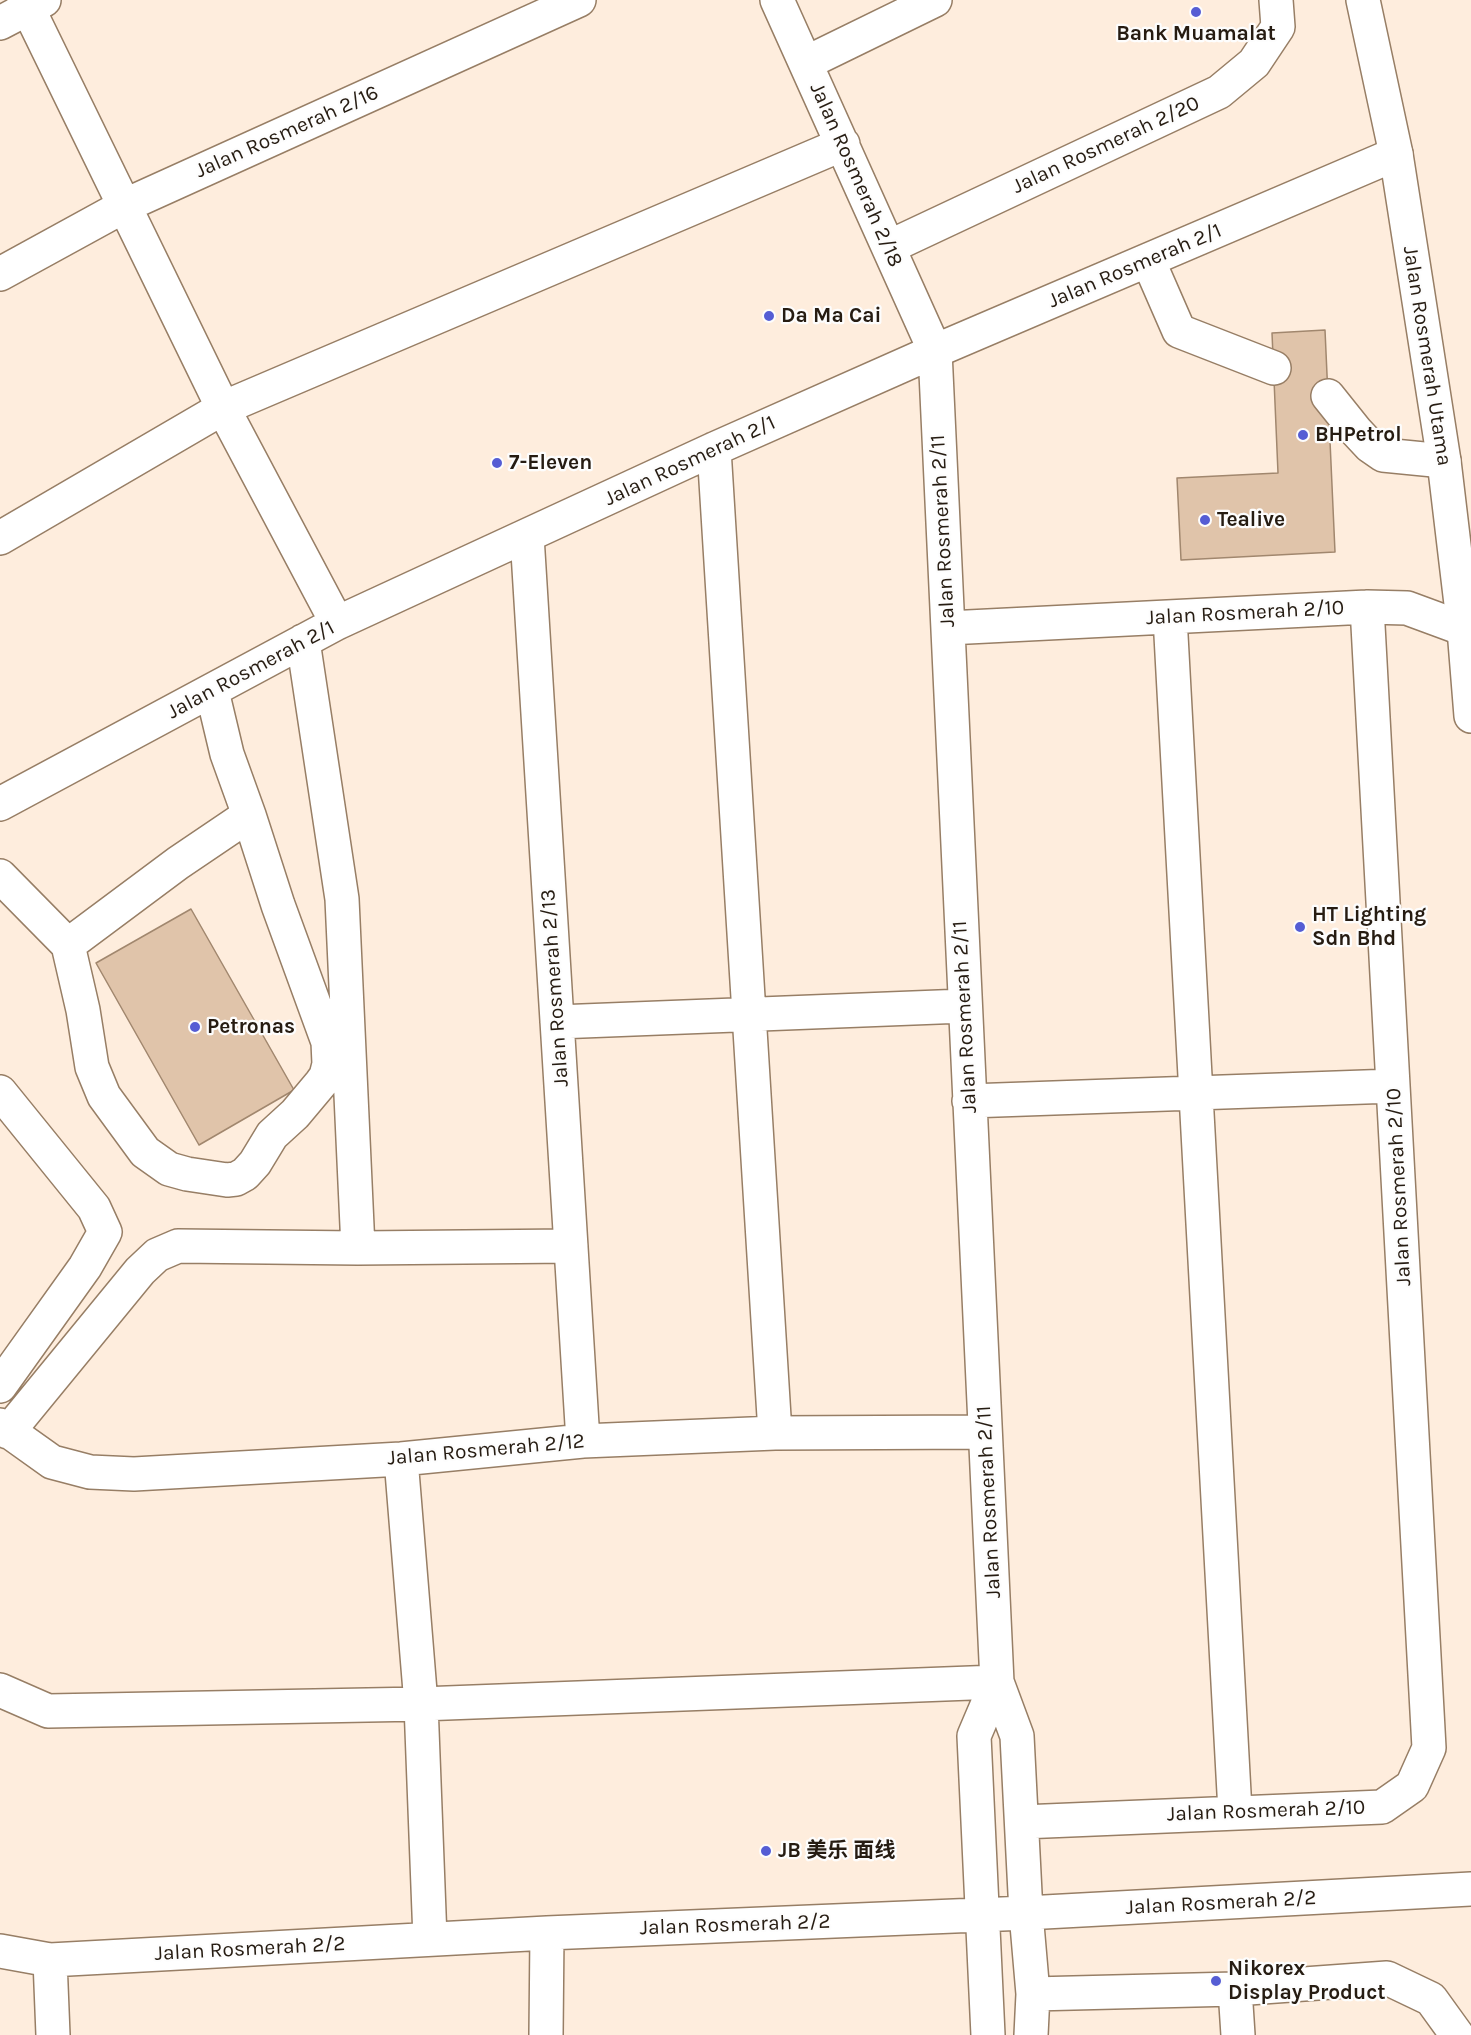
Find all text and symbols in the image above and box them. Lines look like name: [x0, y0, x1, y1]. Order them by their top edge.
marker: Bank Muamalat: [1189, 5, 1203, 19]
place label: Bank Muamalat: [1116, 21, 1276, 47]
street label: Jalan Rosmerah 2/18: [804, 79, 908, 271]
street label: Jalan Rosmerah 2/16: [191, 80, 383, 184]
street label: Jalan Rosmerah 2/20: [1008, 91, 1204, 199]
street label: Jalan Rosmerah 2/1: [1045, 218, 1225, 314]
street label: Jalan Rosmerah Utama: [1397, 244, 1457, 468]
place label: Da Ma Cai: [781, 303, 881, 329]
marker: Da Ma Cai: [762, 309, 776, 323]
street label: Jalan Rosmerah 2/1: [600, 410, 780, 512]
place label: BHPetrol: [1315, 422, 1402, 448]
marker: BHPetrol: [1296, 428, 1310, 442]
street label: Jalan Rosmerah 2/11: [925, 434, 961, 628]
place label: 7-Eleven: [509, 450, 592, 476]
marker: 7-Eleven: [490, 456, 504, 470]
place label: Tealive: [1217, 507, 1285, 533]
marker: Tealive: [1198, 513, 1212, 527]
street label: Jalan Rosmerah 2/10: [1145, 595, 1345, 631]
street label: Jalan Rosmerah 2/1: [163, 615, 339, 725]
street label: Jalan Rosmerah 2/13: [536, 888, 574, 1088]
place label: HT Lighting Sdn Bhd: [1312, 902, 1426, 952]
street label: Jalan Rosmerah 2/11: [947, 920, 983, 1114]
marker: HT Lighting Sdn Bhd: [1293, 920, 1307, 934]
place label: Petronas: [207, 1014, 295, 1040]
marker: Petronas: [188, 1020, 202, 1034]
street label: Jalan Rosmerah 2/10: [1381, 1087, 1417, 1287]
street label: Jalan Rosmerah 2/11: [971, 1405, 1007, 1599]
street label: Jalan Rosmerah 2/12: [386, 1429, 586, 1471]
street label: Jalan Rosmerah 2/10: [1166, 1795, 1366, 1827]
place label: JB 美乐 面线: [778, 1838, 896, 1864]
marker: JB 美乐 面线: [759, 1844, 773, 1858]
street label: Jalan Rosmerah 2/2: [1125, 1885, 1317, 1921]
street label: Jalan Rosmerah 2/2: [639, 1909, 831, 1941]
street label: Jalan Rosmerah 2/2: [154, 1931, 346, 1967]
place label: Nikorex Display Product: [1228, 1956, 1386, 2006]
marker: Nikorex Display Product: [1209, 1974, 1223, 1988]

